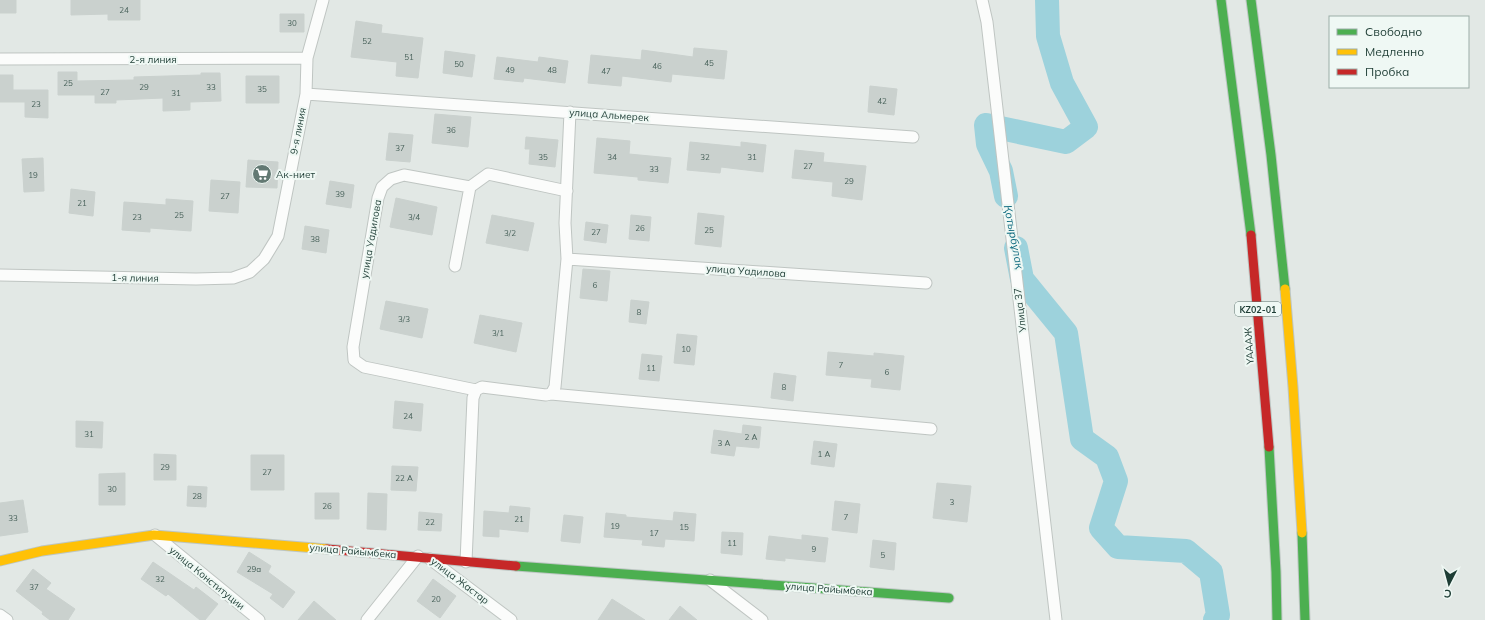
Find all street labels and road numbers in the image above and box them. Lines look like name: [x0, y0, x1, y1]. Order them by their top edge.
street label: 2-я линия: [129, 53, 177, 66]
street label: 9-я линия: [287, 106, 309, 156]
street label: улица Альмерек: [569, 106, 650, 124]
street label: улица Уадилова: [358, 199, 384, 279]
street label: улица Уадилова: [706, 262, 786, 280]
street label: 1-я линия: [111, 271, 159, 285]
street label: Улица 37: [1011, 287, 1029, 334]
road number: KZ02-01: [1235, 302, 1281, 316]
street label: ҮАААЖ: [1241, 327, 1257, 366]
street label: улица Райымбека: [309, 541, 397, 561]
street label: улица Конституции: [167, 543, 247, 613]
street label: улица Жастар: [428, 555, 492, 607]
street label: улица Райымбека: [785, 579, 873, 599]

